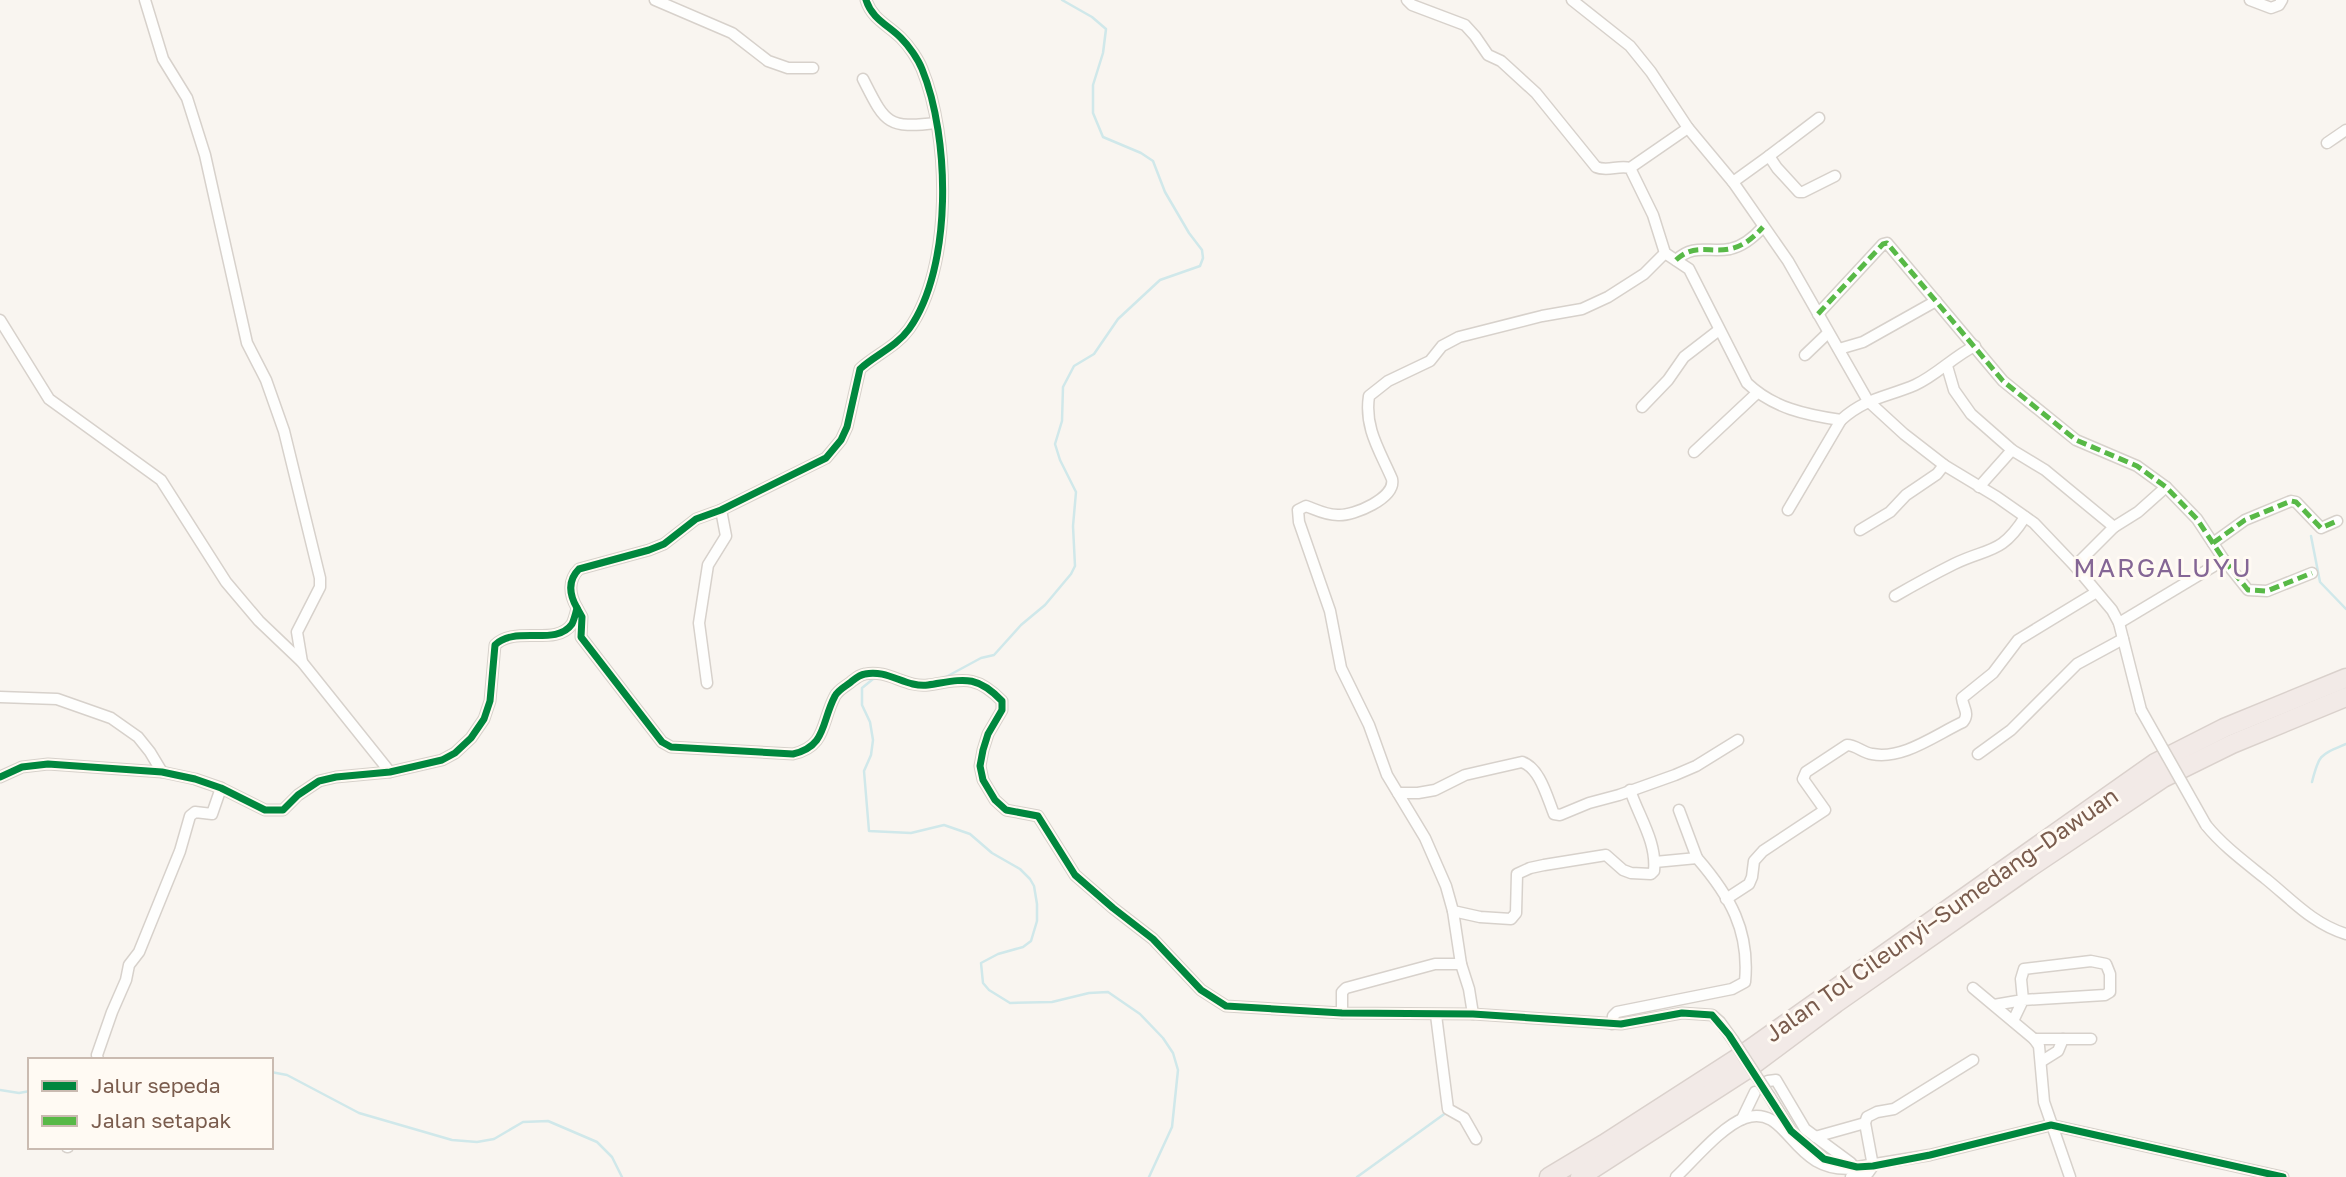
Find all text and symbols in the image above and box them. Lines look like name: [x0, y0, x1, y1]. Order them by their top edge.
district label: MARGALUYU: [2073, 552, 2253, 583]
street label: Jalan Tol Cileunyi–Sumedang–Dawuan: [1759, 781, 2123, 1047]
legend: [28, 1058, 273, 1149]
text: Jalur sepeda: [91, 1072, 221, 1098]
text: Jalan setapak: [91, 1107, 232, 1133]

